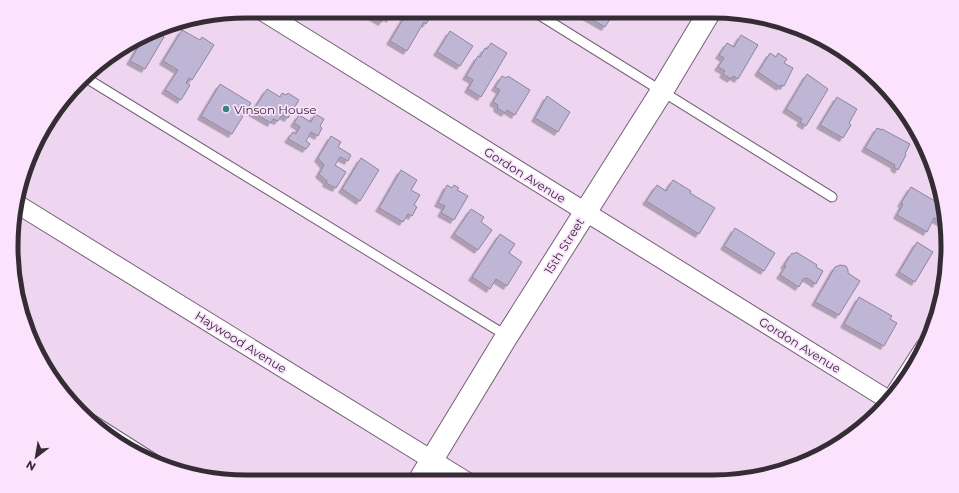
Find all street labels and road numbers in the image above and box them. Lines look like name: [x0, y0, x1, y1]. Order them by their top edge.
street label: Gordon Avenue: [481, 144, 569, 206]
street label: 15th Street: [541, 215, 587, 277]
street label: Haywood Avenue: [192, 308, 290, 376]
street label: Gordon Avenue: [756, 314, 844, 376]

